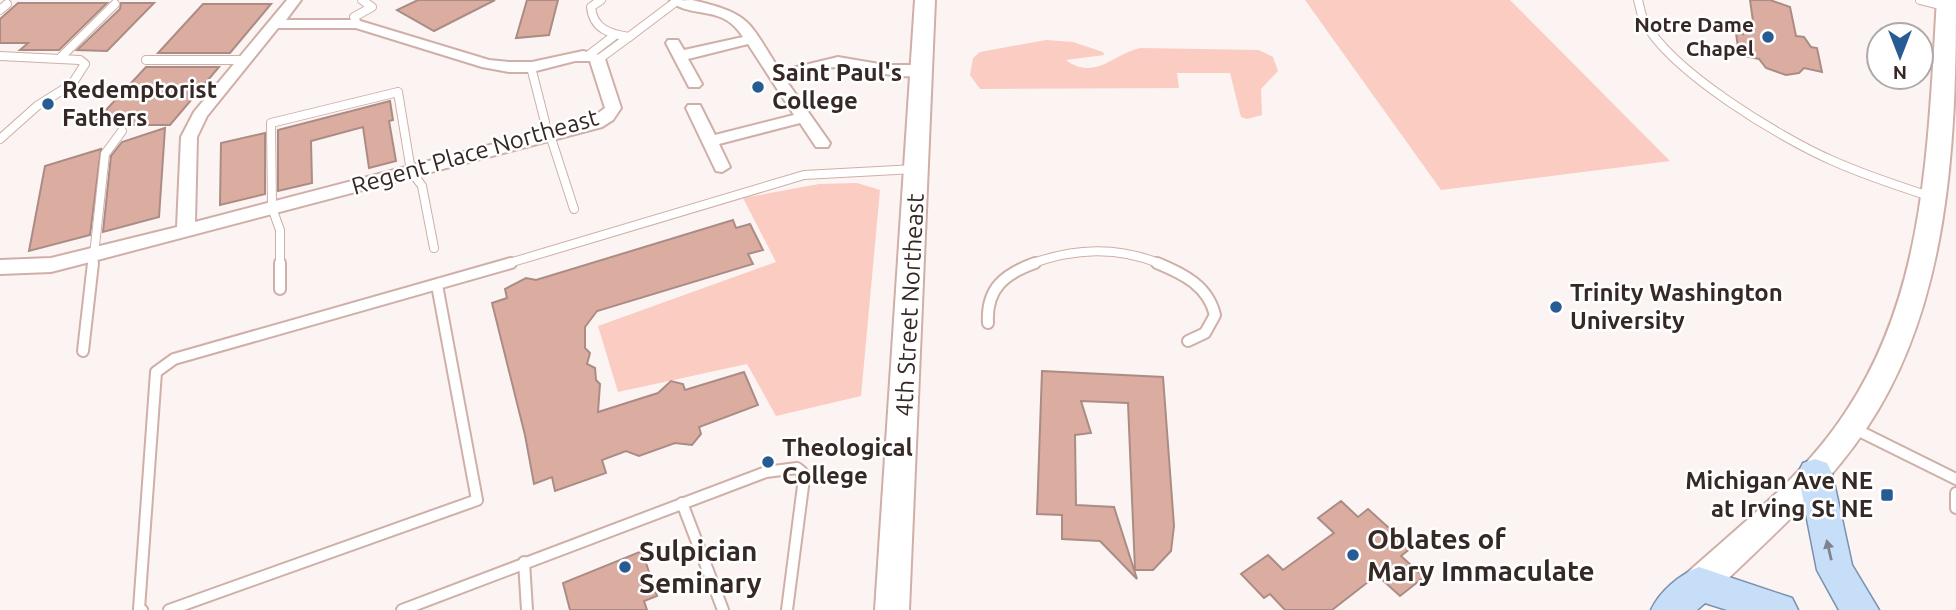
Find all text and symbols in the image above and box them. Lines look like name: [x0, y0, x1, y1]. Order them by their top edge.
place label: Notre Dame Chapel: [1634, 12, 1754, 60]
north arrow: [1865, 21, 1935, 91]
marker: Notre Dame Chapel: [1760, 29, 1776, 45]
place label: Saint Paul's College: [772, 59, 902, 114]
text: N: [1893, 62, 1907, 84]
place label: Redemptorist Fathers: [62, 76, 217, 131]
marker: Saint Paul's College: [750, 79, 766, 95]
marker: Redemptorist Fathers: [40, 96, 56, 112]
street label: Regent Place Northeast: [348, 103, 602, 200]
street label: 4th Street Northeast: [890, 192, 929, 417]
place label: Trinity Washington University: [1570, 279, 1783, 334]
marker: Trinity Washington University: [1548, 299, 1564, 315]
place label: Theological College: [782, 434, 913, 489]
marker: Theological College: [760, 454, 776, 470]
place label: Michigan Ave NE at Irving St NE: [1685, 467, 1873, 522]
marker: Michigan Ave NE at Irving St NE: [1879, 487, 1895, 503]
place label: Oblates of Mary Immaculate: [1367, 523, 1595, 586]
place label: Sulpician Seminary: [639, 535, 762, 598]
one-way arrow: [1824, 539, 1835, 561]
marker: Oblates of Mary Immaculate: [1345, 547, 1361, 563]
marker: Sulpician Seminary: [617, 559, 633, 575]

